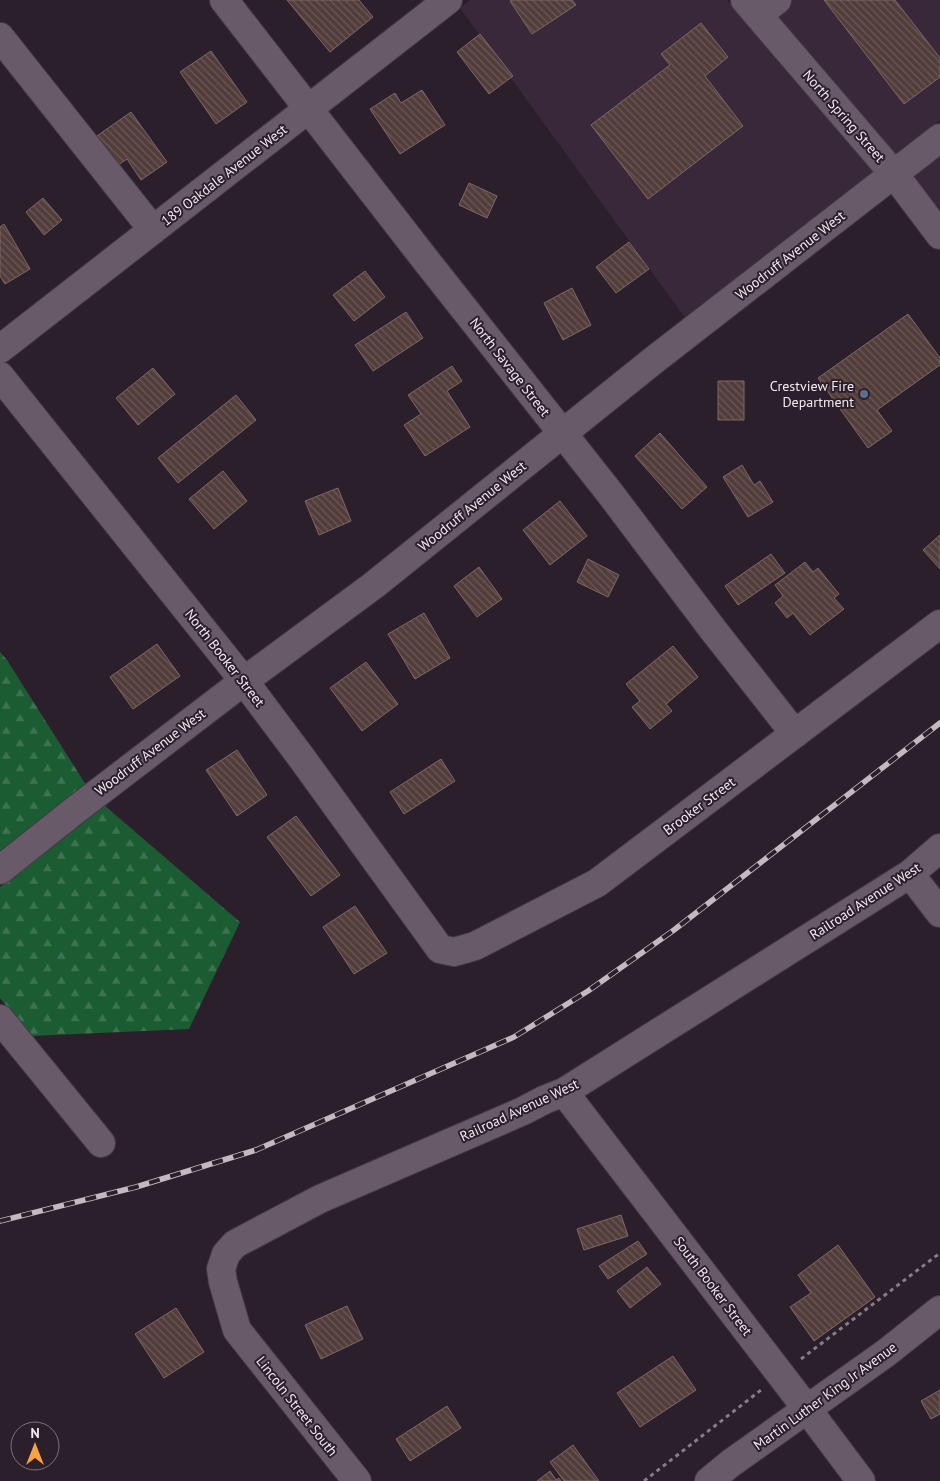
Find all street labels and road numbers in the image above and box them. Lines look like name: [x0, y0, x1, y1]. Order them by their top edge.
street label: North Spring Street: [799, 66, 889, 166]
street label: 189 Oakdale Avenue West: [157, 120, 291, 230]
street label: Woodruff Avenue West: [732, 206, 849, 303]
street label: North Savage Street: [466, 314, 554, 420]
street label: Woodruff Avenue West: [414, 457, 530, 555]
street label: North Booker Street: [181, 605, 269, 711]
street label: Woodruff Avenue West: [91, 704, 209, 800]
street label: Brooker Street: [659, 773, 739, 839]
street label: Railroad Avenue West: [806, 858, 924, 944]
street label: Railroad Avenue West: [457, 1074, 581, 1145]
street label: South Booker Street: [670, 1233, 756, 1339]
street label: Martin Luther King Jr Avenue: [750, 1338, 900, 1454]
street label: Lincoln Street South: [252, 1352, 342, 1460]

